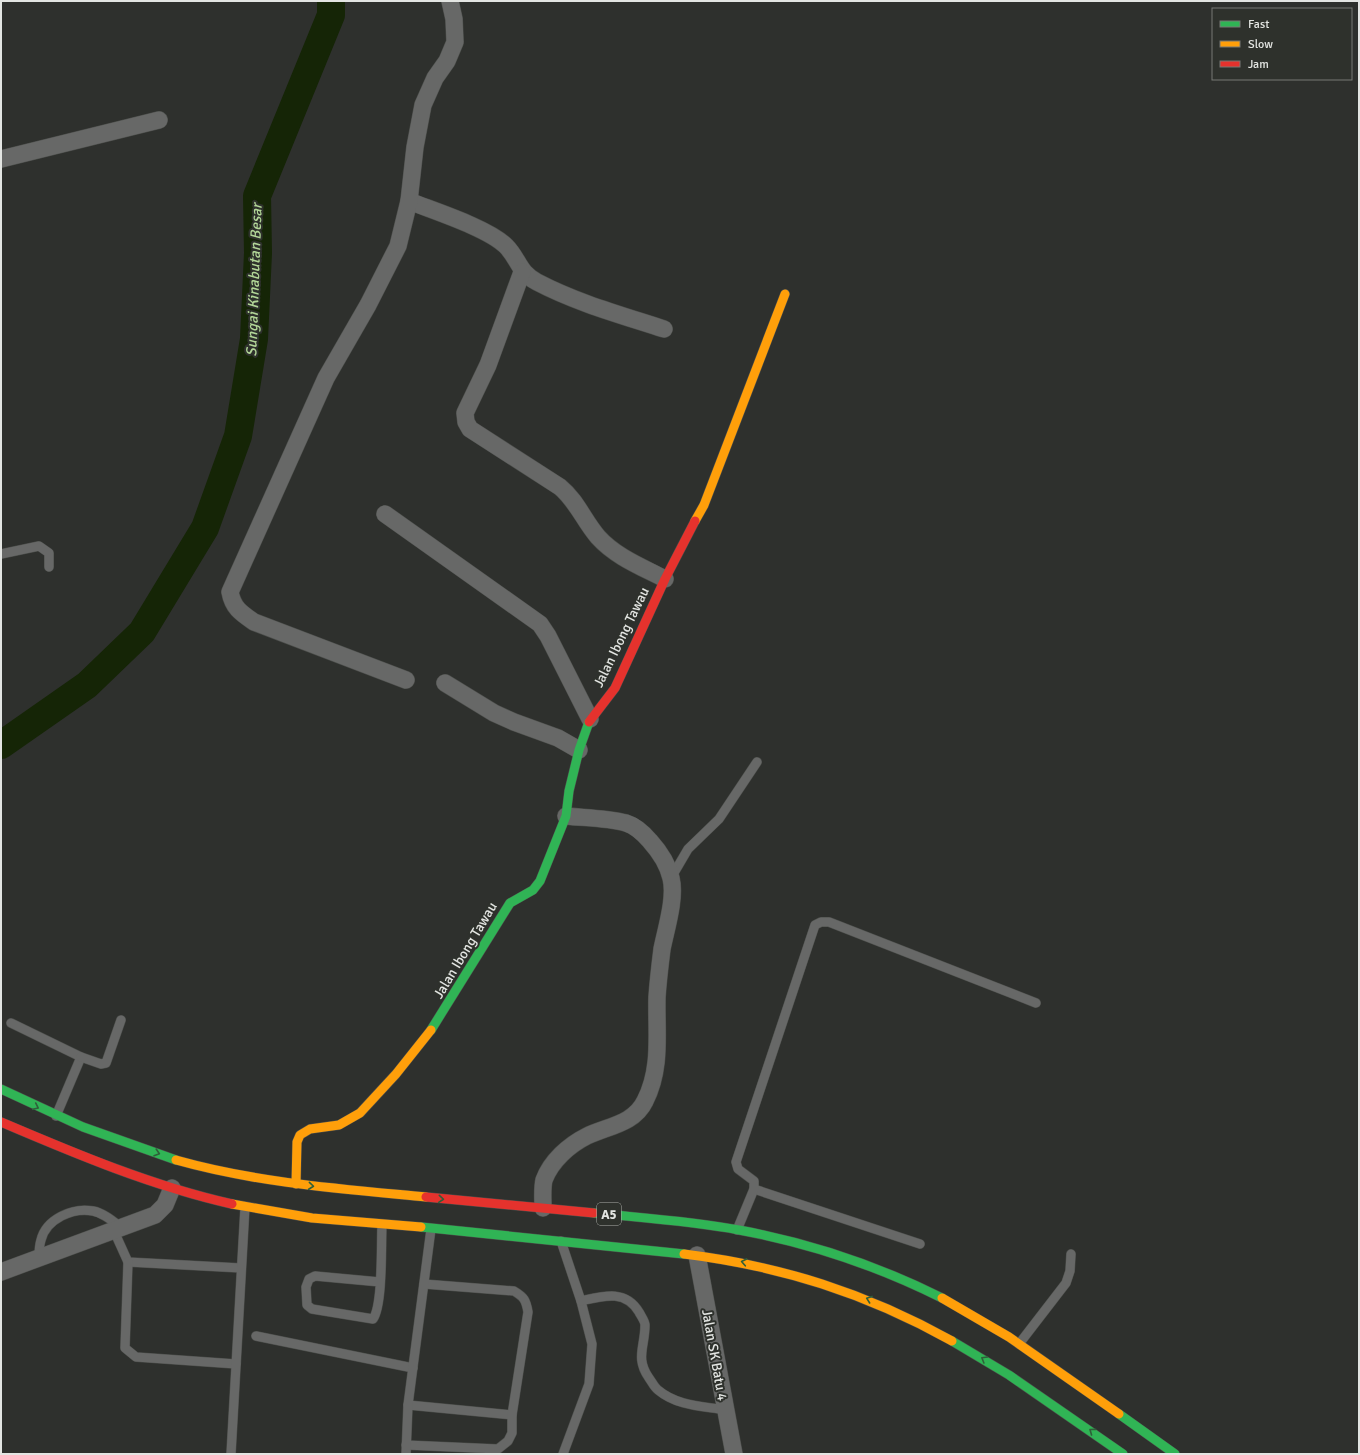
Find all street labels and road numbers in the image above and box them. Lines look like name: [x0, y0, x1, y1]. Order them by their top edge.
street label: Jalan Ibong Tawau: [590, 584, 653, 690]
street label: Jalan Ibong Tawau: [430, 899, 501, 1002]
road number: A5: [597, 1203, 621, 1225]
street label: Jalan SK Batu 4: [698, 1308, 731, 1403]

